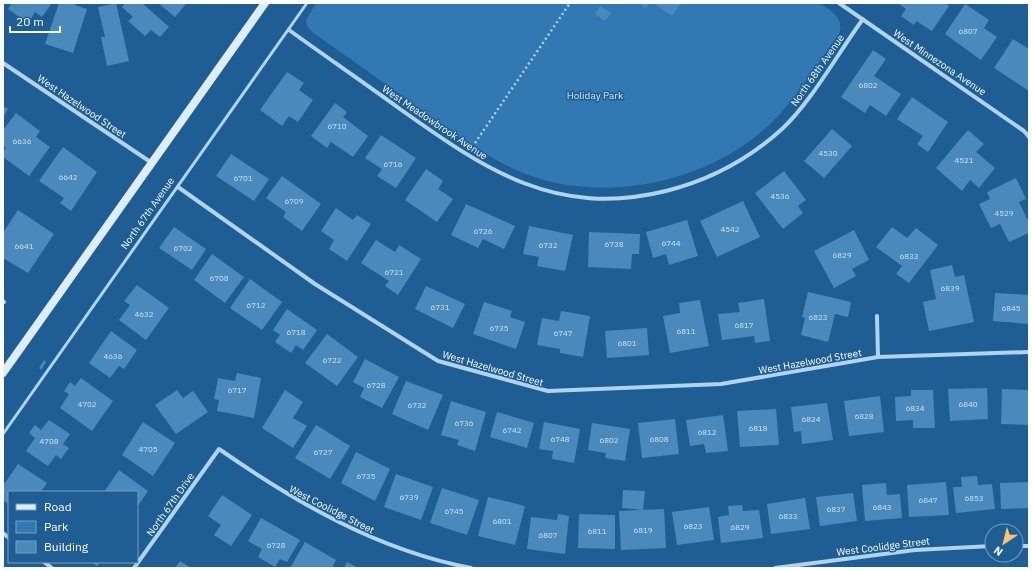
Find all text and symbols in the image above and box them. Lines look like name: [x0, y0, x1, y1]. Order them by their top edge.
scale bar: [10, 8, 60, 34]
text: 20 m: [16, 14, 44, 29]
street label: West Minnezona Avenue: [891, 26, 989, 99]
house number: 6807: [958, 26, 978, 36]
street label: North 68th Avenue: [788, 31, 847, 109]
street label: West Hazelwood Street: [35, 72, 129, 141]
house number: 6802: [858, 80, 878, 90]
street label: West Meadowbrook Avenue: [379, 82, 490, 163]
park label: Holiday Park: [567, 89, 624, 102]
house number: 6710: [327, 121, 347, 131]
house number: 6636: [12, 136, 32, 146]
house number: 4530: [818, 148, 838, 158]
house number: 4521: [954, 155, 974, 165]
house number: 6716: [383, 159, 403, 169]
house number: 6642: [58, 172, 78, 182]
house number: 6701: [233, 173, 253, 183]
street label: North 67th Avenue: [118, 174, 177, 252]
house number: 4536: [770, 191, 790, 201]
house number: 6709: [284, 196, 304, 206]
house number: 4529: [994, 208, 1014, 218]
house number: 4542: [720, 224, 740, 234]
house number: 6726: [473, 226, 493, 236]
house number: 6744: [661, 238, 681, 248]
house number: 6738: [604, 239, 624, 249]
house number: 6732: [538, 240, 558, 250]
house number: 6641: [14, 241, 34, 251]
house number: 6702: [173, 243, 193, 253]
house number: 6829: [832, 250, 852, 260]
house number: 6833: [899, 251, 919, 261]
house number: 6721: [384, 267, 404, 277]
house number: 6708: [209, 273, 229, 283]
house number: 6839: [940, 283, 960, 293]
house number: 6712: [246, 300, 266, 310]
house number: 6731: [430, 302, 450, 312]
house number: 6845: [1001, 303, 1021, 313]
house number: 4632: [134, 309, 154, 319]
house number: 6823: [808, 312, 828, 322]
house number: 6817: [734, 320, 754, 330]
house number: 6735: [489, 323, 509, 333]
house number: 6811: [676, 326, 696, 336]
house number: 6718: [286, 327, 306, 337]
house number: 6747: [553, 328, 573, 338]
house number: 6801: [617, 338, 637, 348]
street label: West Hazelwood Street: [758, 346, 863, 377]
street label: West Hazelwood Street: [441, 348, 545, 389]
house number: 4636: [103, 351, 123, 361]
house number: 6722: [322, 355, 342, 365]
house number: 6728: [366, 380, 386, 390]
house number: 6717: [227, 385, 247, 395]
house number: 4702: [77, 399, 97, 409]
house number: 6840: [958, 399, 978, 409]
house number: 6732: [407, 400, 427, 410]
house number: 6834: [905, 403, 925, 413]
house number: 6828: [854, 411, 874, 421]
house number: 6824: [801, 414, 821, 424]
house number: 6736: [454, 418, 474, 428]
house number: 6818: [748, 423, 768, 433]
house number: 6742: [502, 425, 522, 435]
house number: 6812: [697, 427, 717, 437]
house number: 6748: [550, 434, 570, 444]
house number: 6808: [649, 434, 669, 444]
house number: 6802: [599, 435, 619, 445]
house number: 4708: [39, 436, 59, 446]
house number: 4705: [138, 444, 158, 454]
house number: 6727: [313, 447, 333, 457]
street label: North 67th Drive: [144, 470, 197, 539]
house number: 6735: [356, 471, 376, 481]
street label: West Coolidge Street: [287, 482, 377, 537]
legend: [8, 491, 138, 563]
house number: 6739: [399, 492, 419, 502]
house number: 6853: [964, 493, 984, 503]
house number: 6847: [918, 495, 938, 505]
text: Road: [44, 499, 72, 514]
house number: 6843: [872, 502, 892, 512]
house number: 6837: [826, 504, 846, 514]
house number: 6745: [444, 506, 464, 516]
house number: 6833: [778, 511, 798, 521]
house number: 6801: [492, 516, 512, 526]
text: Park: [44, 519, 69, 534]
house number: 6823: [683, 521, 703, 531]
house number: 6829: [730, 522, 750, 532]
north arrow: [984, 523, 1024, 563]
house number: 6819: [633, 525, 653, 535]
house number: 6811: [587, 526, 607, 536]
house number: 6807: [538, 530, 558, 540]
street label: West Coolidge Street: [836, 534, 931, 559]
text: Building: [44, 539, 89, 554]
house number: 6728: [266, 540, 286, 550]
text: N: [991, 543, 1006, 559]

